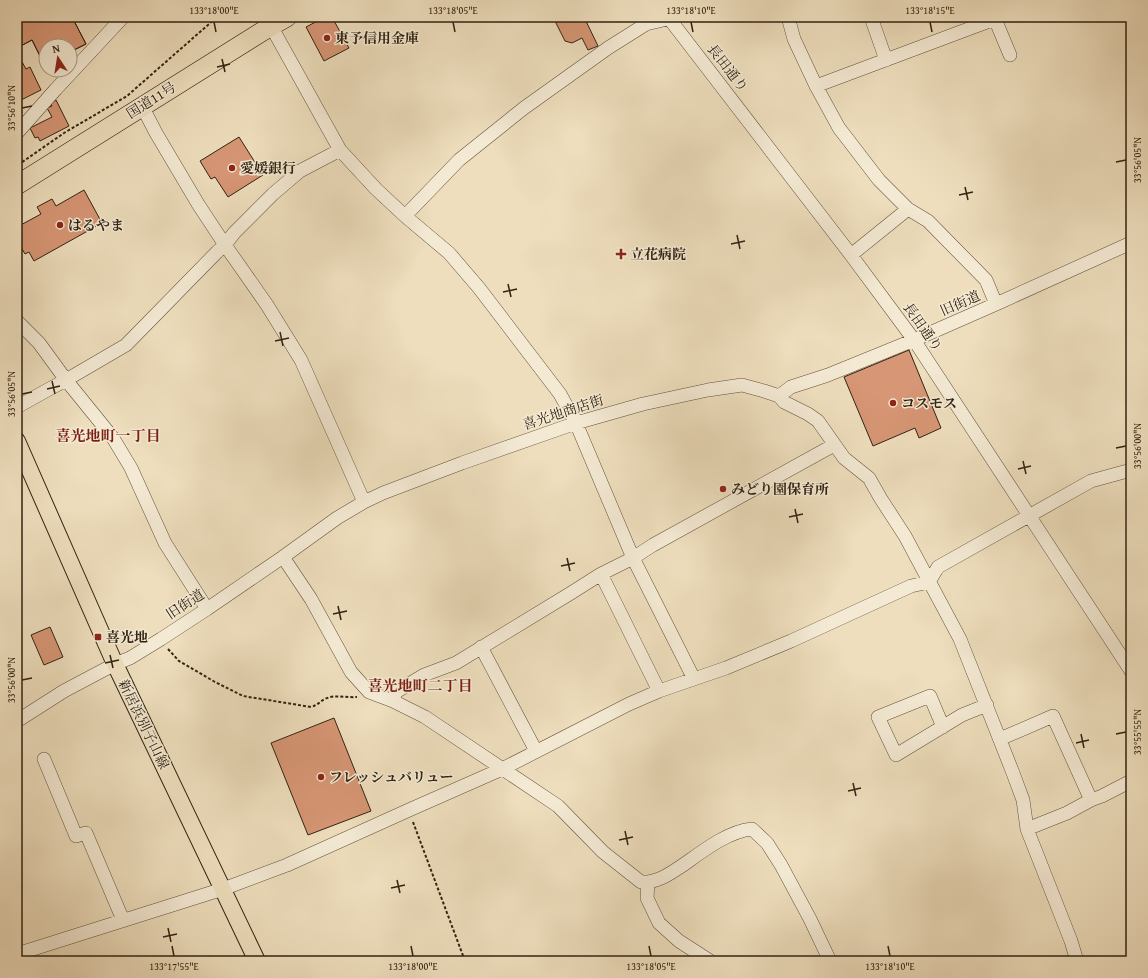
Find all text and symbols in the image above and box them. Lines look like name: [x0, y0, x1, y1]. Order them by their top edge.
text: 133°18'00"E: [189, 3, 239, 18]
text: 133°18'05"E: [428, 3, 478, 18]
text: 133°18'10"E: [666, 3, 716, 18]
text: 133°18'15"E: [905, 3, 955, 18]
place label: 東予信用金庫: [335, 28, 419, 48]
marker: 東予信用金庫: [322, 33, 332, 43]
north arrow: [38, 38, 78, 78]
text: N: [51, 39, 62, 57]
street label: 長田通り: [703, 40, 753, 96]
street label: 国道11号: [122, 77, 180, 123]
text: 33°56'10"N: [4, 85, 19, 131]
text: 33°56'05"N: [1130, 137, 1145, 183]
place label: 愛媛銀行: [240, 158, 296, 178]
marker: 愛媛銀行: [227, 163, 237, 173]
place label: はるやま: [68, 215, 124, 235]
marker: はるやま: [55, 220, 65, 230]
place label: 立花病院: [630, 244, 686, 264]
marker: 立花病院: [615, 248, 627, 260]
street label: 旧街道: [937, 285, 983, 321]
street label: 長田通り: [899, 298, 947, 356]
text: 33°56'05"N: [4, 371, 19, 417]
street label: 喜光地商店街: [520, 390, 606, 434]
place label: コスモス: [901, 393, 957, 413]
marker: コスモス: [888, 398, 898, 408]
text: 33°56'00"N: [1130, 423, 1145, 469]
district label: 喜光地町一丁目: [55, 425, 161, 446]
place label: みどり園保育所: [731, 479, 829, 499]
marker: みどり園保育所: [718, 484, 728, 494]
street label: 旧街道: [162, 584, 208, 624]
place label: 喜光地: [106, 627, 148, 647]
marker: 喜光地: [93, 632, 103, 642]
text: 33°56'00"N: [4, 657, 19, 703]
district label: 喜光地町二丁目: [367, 675, 473, 696]
street label: 新居浜別子山線: [114, 676, 174, 772]
text: 33°55'55"N: [1130, 709, 1145, 755]
place label: フレッシュバリュー: [329, 767, 454, 787]
marker: フレッシュバリュー: [316, 772, 326, 782]
text: 133°17'55"E: [149, 959, 199, 974]
text: 133°18'00"E: [388, 959, 438, 974]
text: 133°18'05"E: [626, 959, 676, 974]
text: 133°18'10"E: [865, 959, 915, 974]

